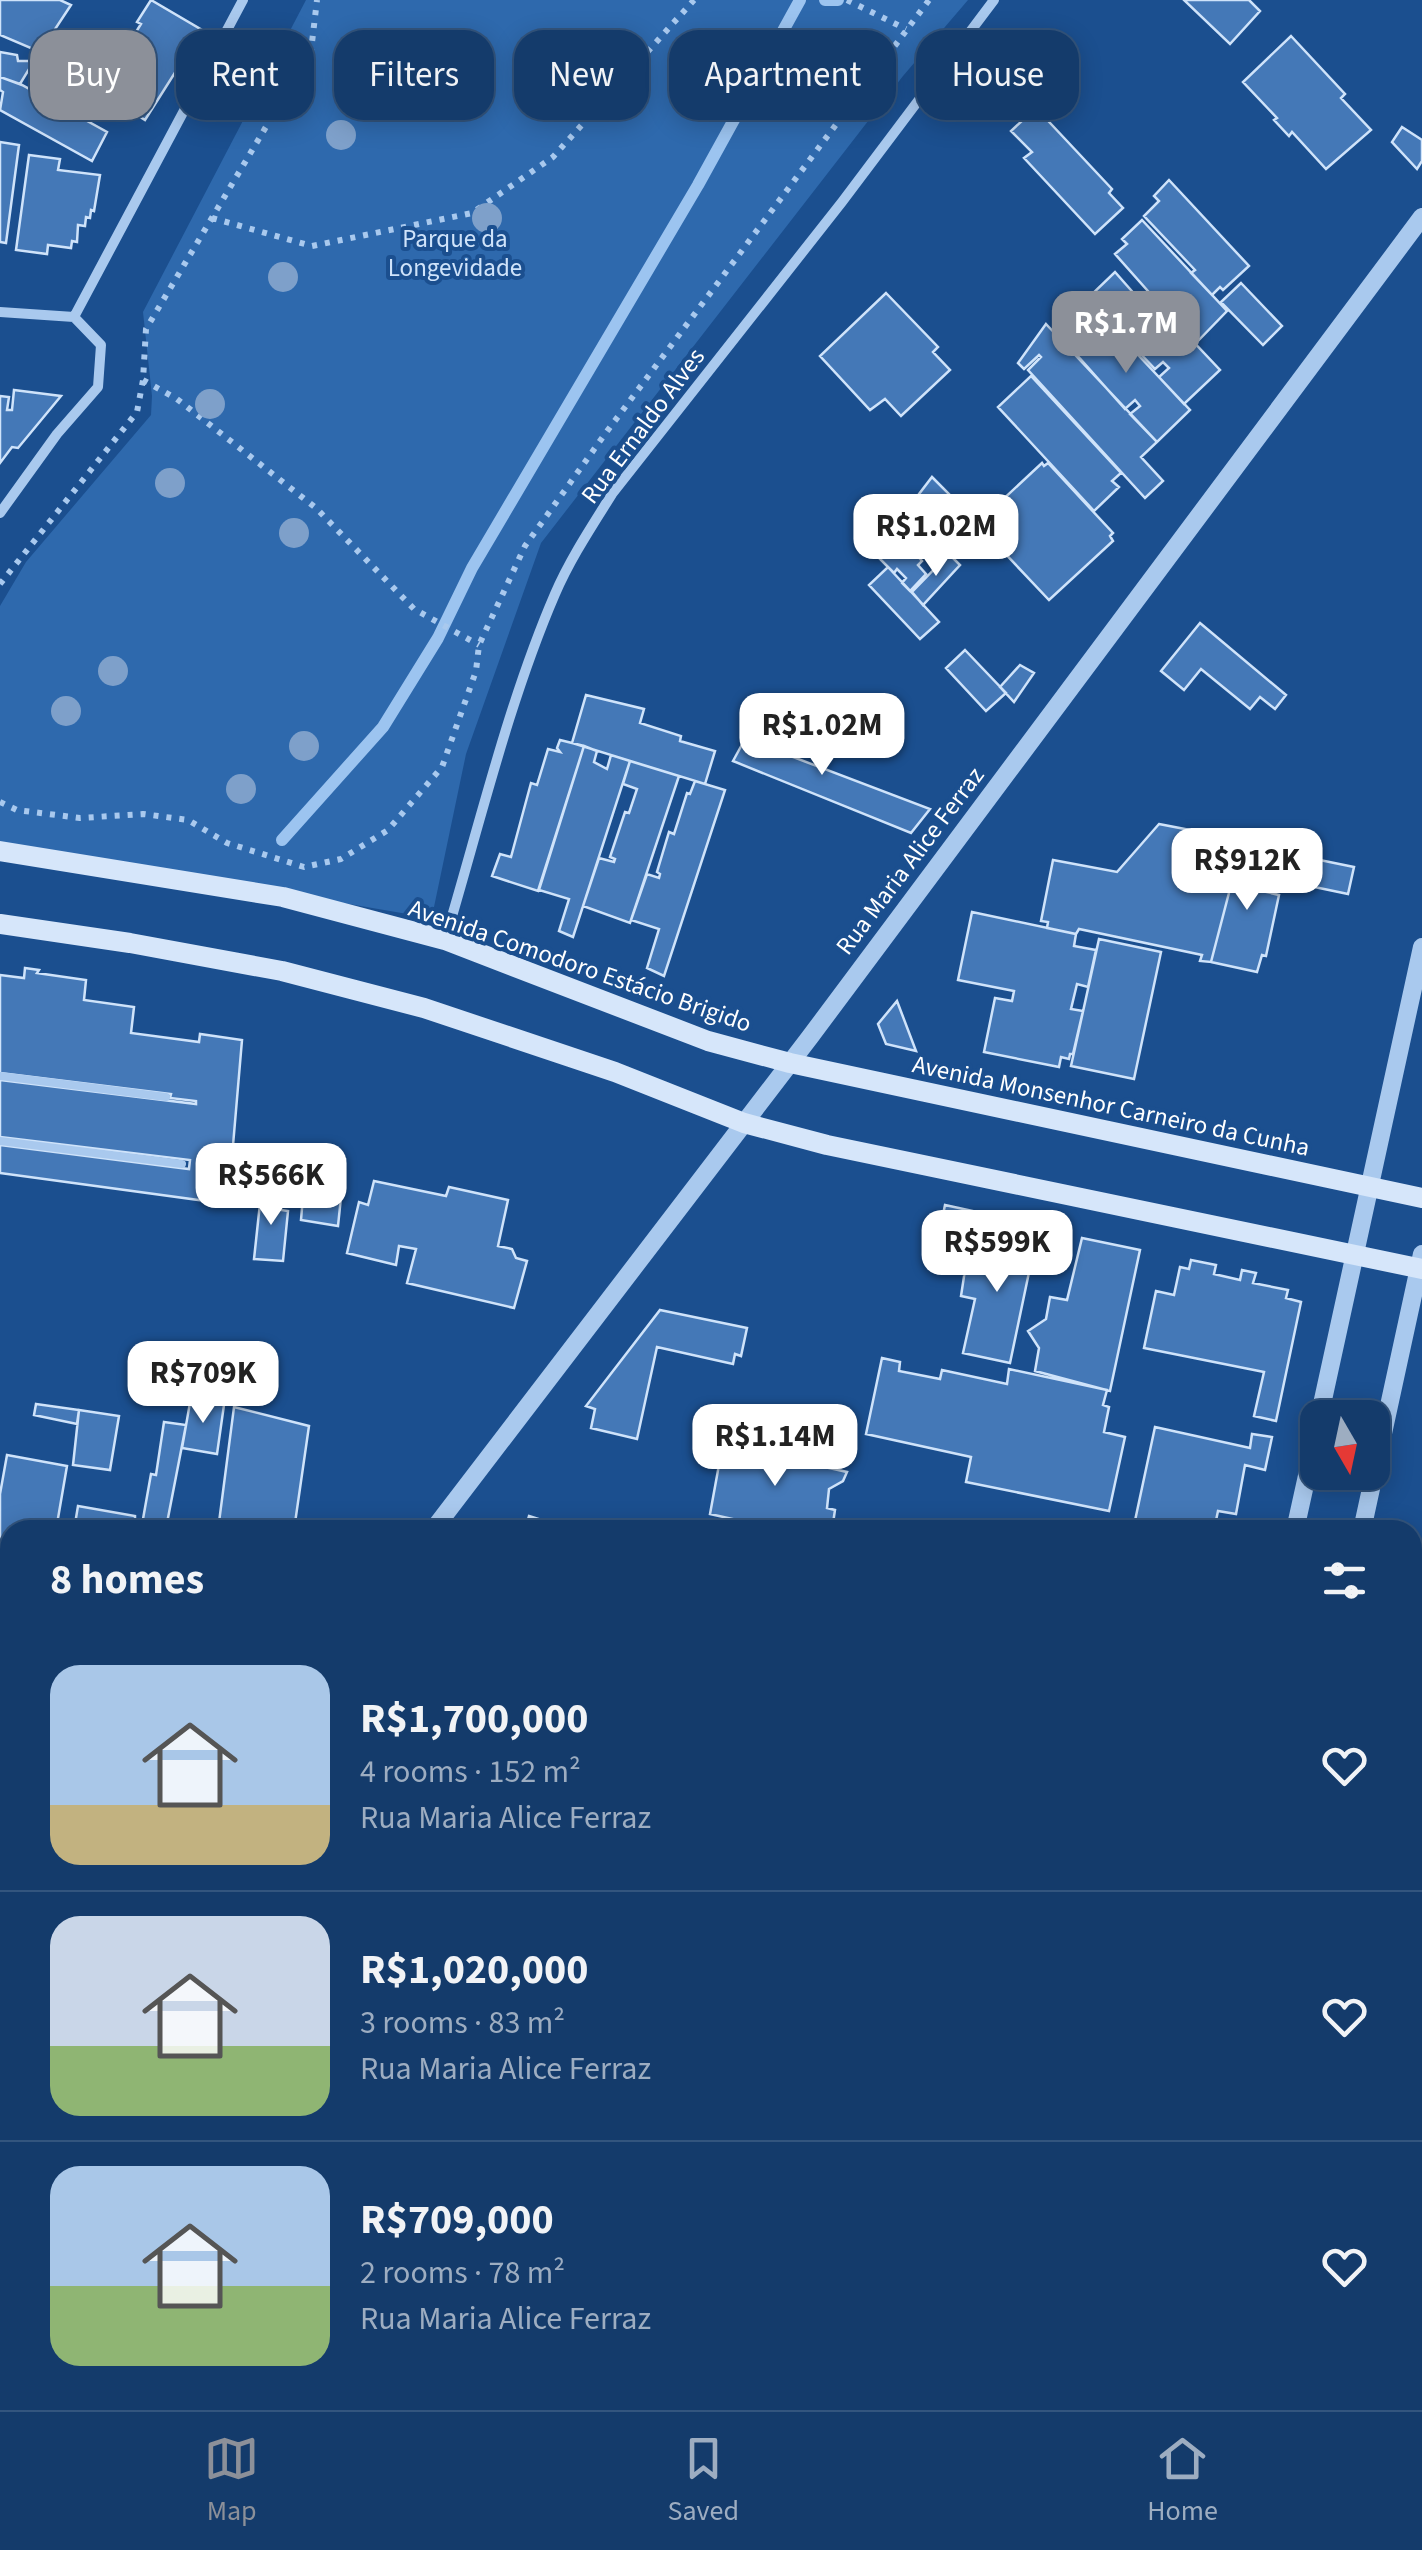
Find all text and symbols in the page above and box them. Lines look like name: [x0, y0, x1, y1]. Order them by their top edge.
chip: Buy: [30, 30, 156, 120]
chip: Rent: [176, 30, 314, 120]
chip: Filters: [334, 30, 494, 120]
chip: New: [514, 30, 649, 120]
chip: Apartment: [669, 30, 896, 120]
chip: House: [916, 30, 1079, 120]
park label: Parque da Longevidade: [388, 221, 522, 286]
pin: R$1.7M: [1045, 291, 1207, 376]
text: R$1.7M: [1074, 300, 1178, 346]
street label: Rua Ernaldo Alves: [572, 341, 714, 511]
pin: R$1.02M: [844, 494, 1028, 579]
text: R$1.02M: [875, 503, 997, 549]
pin: R$1.02M: [730, 693, 914, 778]
text: R$1.02M: [761, 702, 883, 748]
street label: Rua Maria Alice Ferraz: [827, 759, 993, 963]
pin: R$912K: [1166, 828, 1328, 913]
text: R$912K: [1194, 837, 1300, 883]
street label: Avenida Comodoro Estácio Brigido: [404, 890, 756, 1042]
street label: Avenida Monsenhor Carneiro da Cunha: [909, 1046, 1313, 1166]
pin: R$566K: [190, 1143, 352, 1228]
text: R$566K: [218, 1152, 324, 1198]
pin: R$599K: [916, 1210, 1078, 1295]
text: R$599K: [944, 1219, 1050, 1265]
pin: R$709K: [122, 1341, 284, 1426]
text: R$709K: [150, 1350, 256, 1396]
north arrow: [1300, 1400, 1390, 1490]
map controls: [1300, 1400, 1390, 1490]
pin: R$1.14M: [683, 1404, 867, 1489]
text: R$1.14M: [714, 1413, 836, 1459]
text: 8 homes: [50, 1550, 204, 1610]
icon: filters: [1317, 1553, 1372, 1608]
text: R$1,700,000: [360, 1689, 588, 1749]
icon: home: [130, 1705, 250, 1825]
icon: heart: [1317, 1738, 1372, 1793]
text: 4 rooms · 152 m²: [360, 1749, 581, 1795]
text: Rua Maria Alice Ferraz: [360, 1795, 651, 1841]
text: R$1,020,000: [360, 1940, 588, 2000]
icon: home: [130, 1956, 250, 2076]
icon: heart: [1317, 1989, 1372, 2044]
text: 3 rooms · 83 m²: [360, 2000, 565, 2046]
text: Rua Maria Alice Ferraz: [360, 2046, 651, 2092]
text: R$709,000: [360, 2190, 554, 2250]
icon: home: [130, 2206, 250, 2326]
icon: heart: [1317, 2239, 1372, 2294]
text: 2 rooms · 78 m²: [360, 2250, 565, 2296]
text: Rua Maria Alice Ferraz: [360, 2296, 651, 2342]
tab: Map: [204, 2431, 259, 2531]
tab: Saved: [667, 2431, 739, 2531]
tab: Home: [1147, 2431, 1218, 2531]

